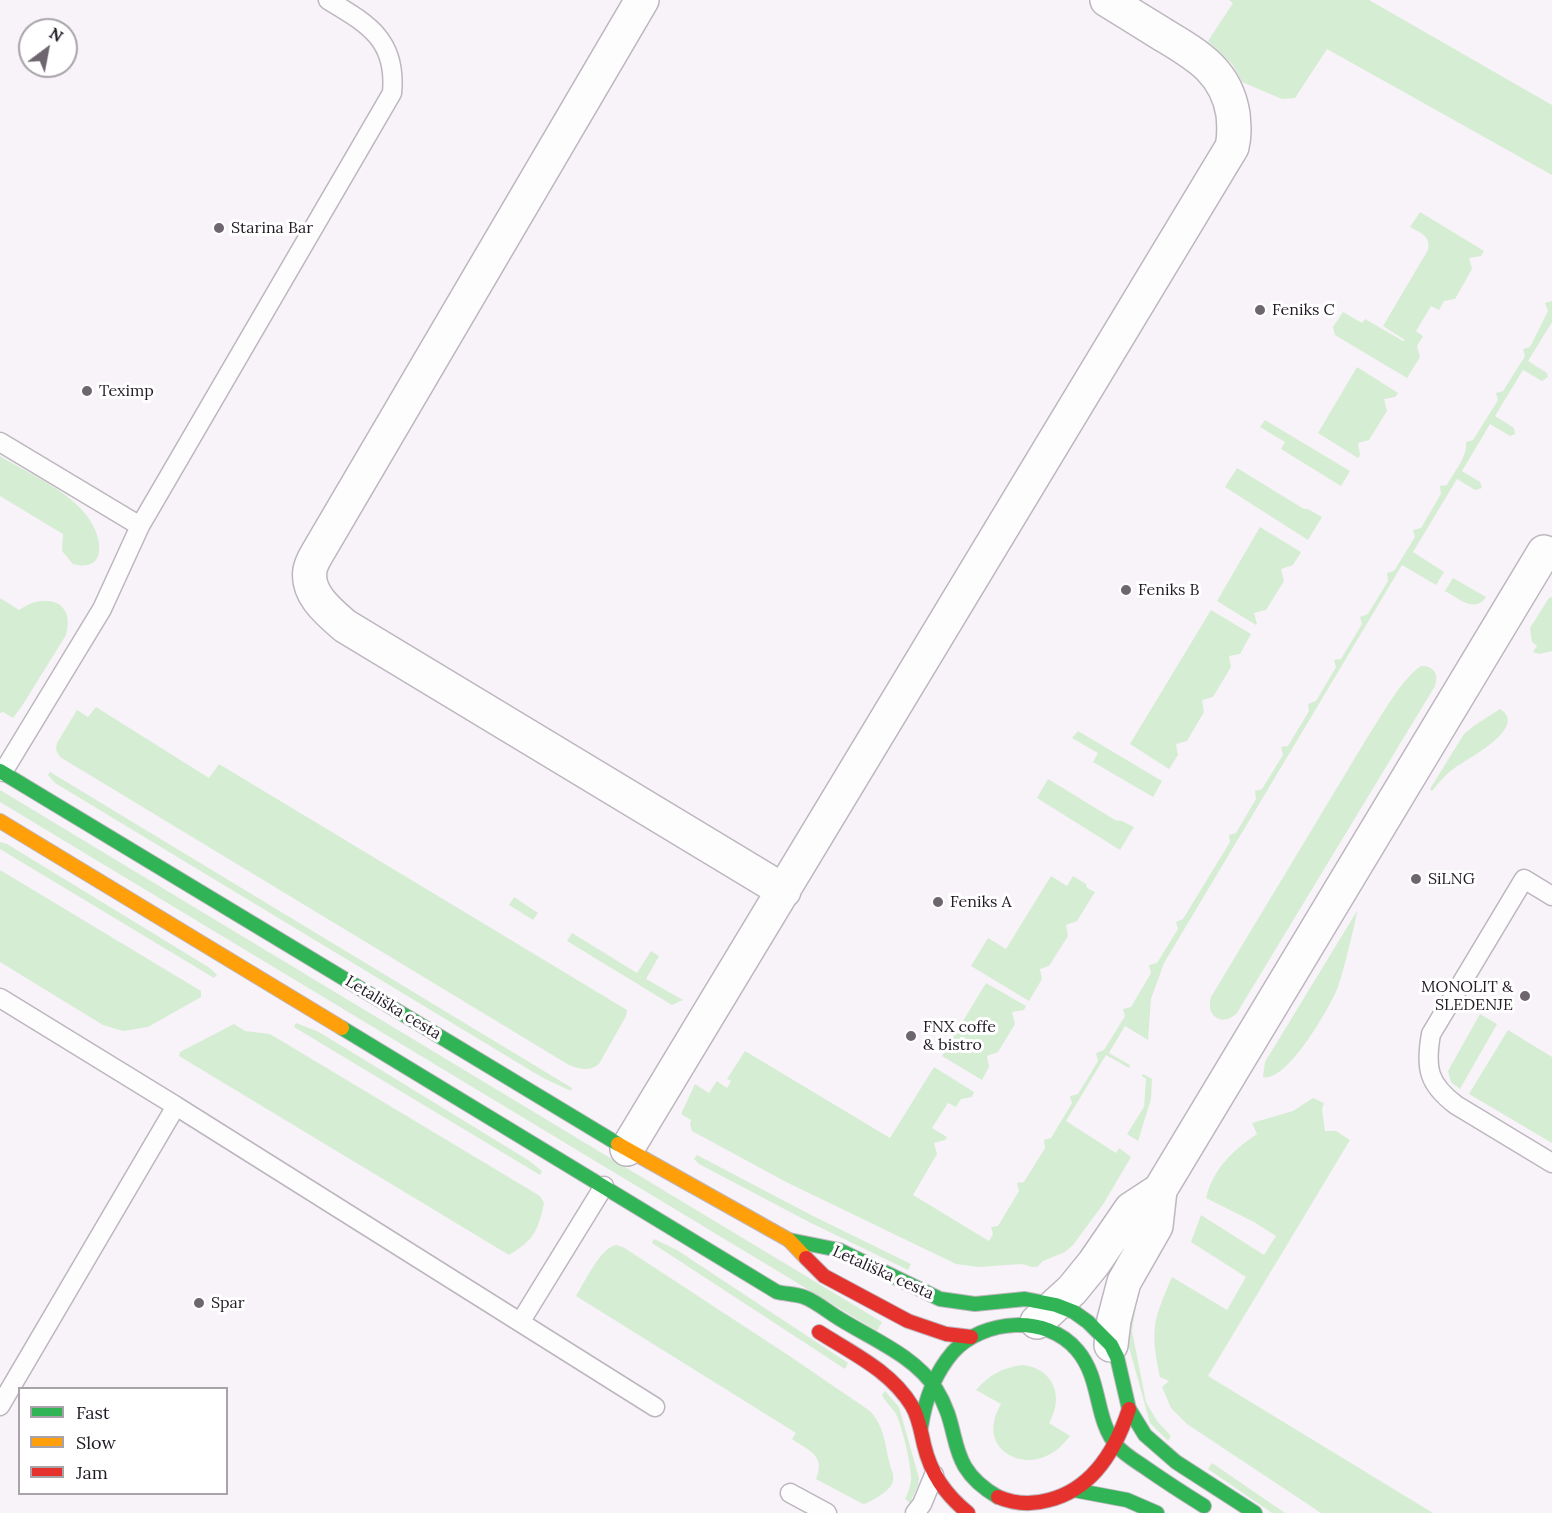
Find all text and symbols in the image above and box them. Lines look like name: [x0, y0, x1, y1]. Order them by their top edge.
north arrow: [18, 18, 78, 78]
text: N: [46, 23, 67, 46]
place label: Starina Bar: [231, 218, 313, 238]
marker: Starina Bar: [212, 221, 226, 235]
place label: Feniks C: [1272, 300, 1335, 320]
marker: Feniks C: [1253, 303, 1267, 317]
place label: Teximp: [99, 381, 154, 401]
marker: Teximp: [80, 384, 94, 398]
place label: Feniks B: [1138, 580, 1200, 600]
marker: Feniks B: [1119, 583, 1133, 597]
place label: SiLNG: [1428, 869, 1475, 889]
marker: SiLNG: [1409, 872, 1423, 886]
place label: Feniks A: [950, 892, 1012, 912]
marker: Feniks A: [931, 895, 945, 909]
street label: Letališka cesta: [342, 972, 444, 1044]
place label: MONOLIT & SLEDENJE: [1421, 977, 1513, 1015]
marker: MONOLIT & SLEDENJE: [1518, 989, 1532, 1003]
place label: FNX coffe & bistro: [923, 1017, 996, 1055]
marker: FNX coffe & bistro: [904, 1029, 918, 1043]
street label: Letališka cesta: [830, 1242, 936, 1304]
place label: Spar: [211, 1293, 245, 1313]
marker: Spar: [192, 1296, 206, 1310]
legend: [18, 1387, 228, 1495]
text: Fast: [76, 1401, 110, 1424]
text: Slow: [76, 1431, 116, 1454]
text: Jam: [76, 1461, 108, 1484]

